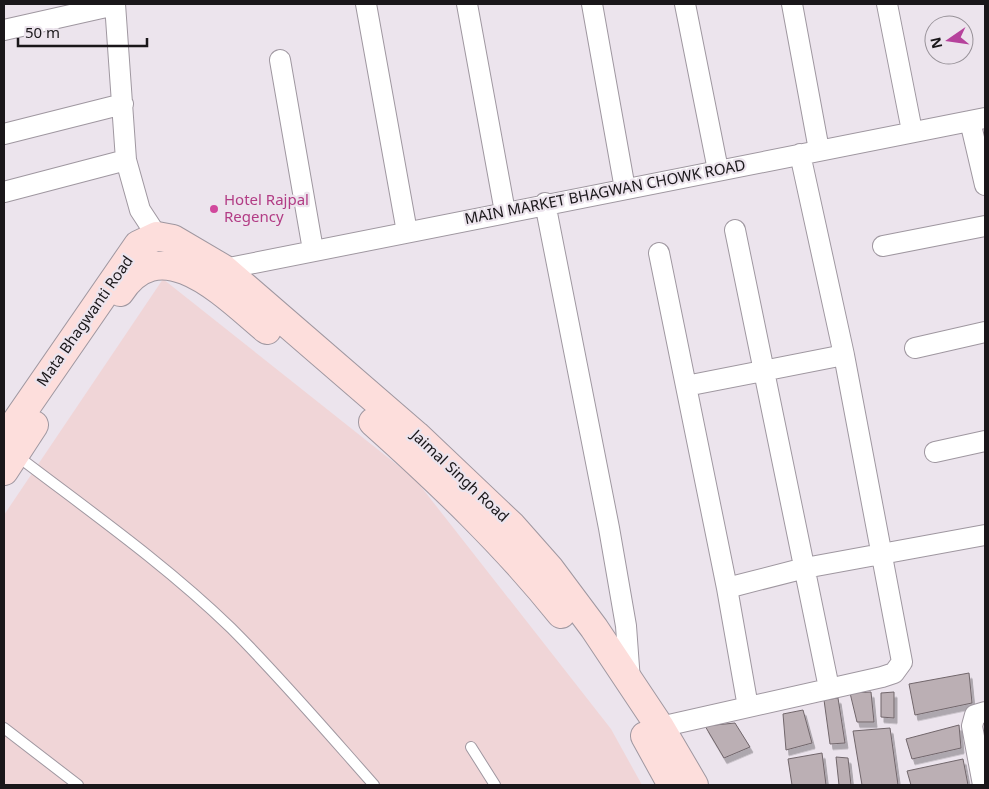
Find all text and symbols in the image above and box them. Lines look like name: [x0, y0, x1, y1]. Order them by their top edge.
scale bar: [18, 15, 146, 47]
north arrow: [924, 15, 974, 65]
text: 50 m: [25, 22, 60, 42]
text: N: [925, 35, 946, 51]
street label: MAIN MARKET BHAGWAN CHOWK ROAD: [463, 154, 747, 228]
place label: Hotel Rajpal Regency: [224, 189, 309, 226]
marker: Hotel Rajpal Regency: [208, 203, 220, 215]
street label: Mata Bhagwanti Road: [32, 251, 137, 390]
street label: Jaimal Singh Road: [406, 423, 514, 526]

